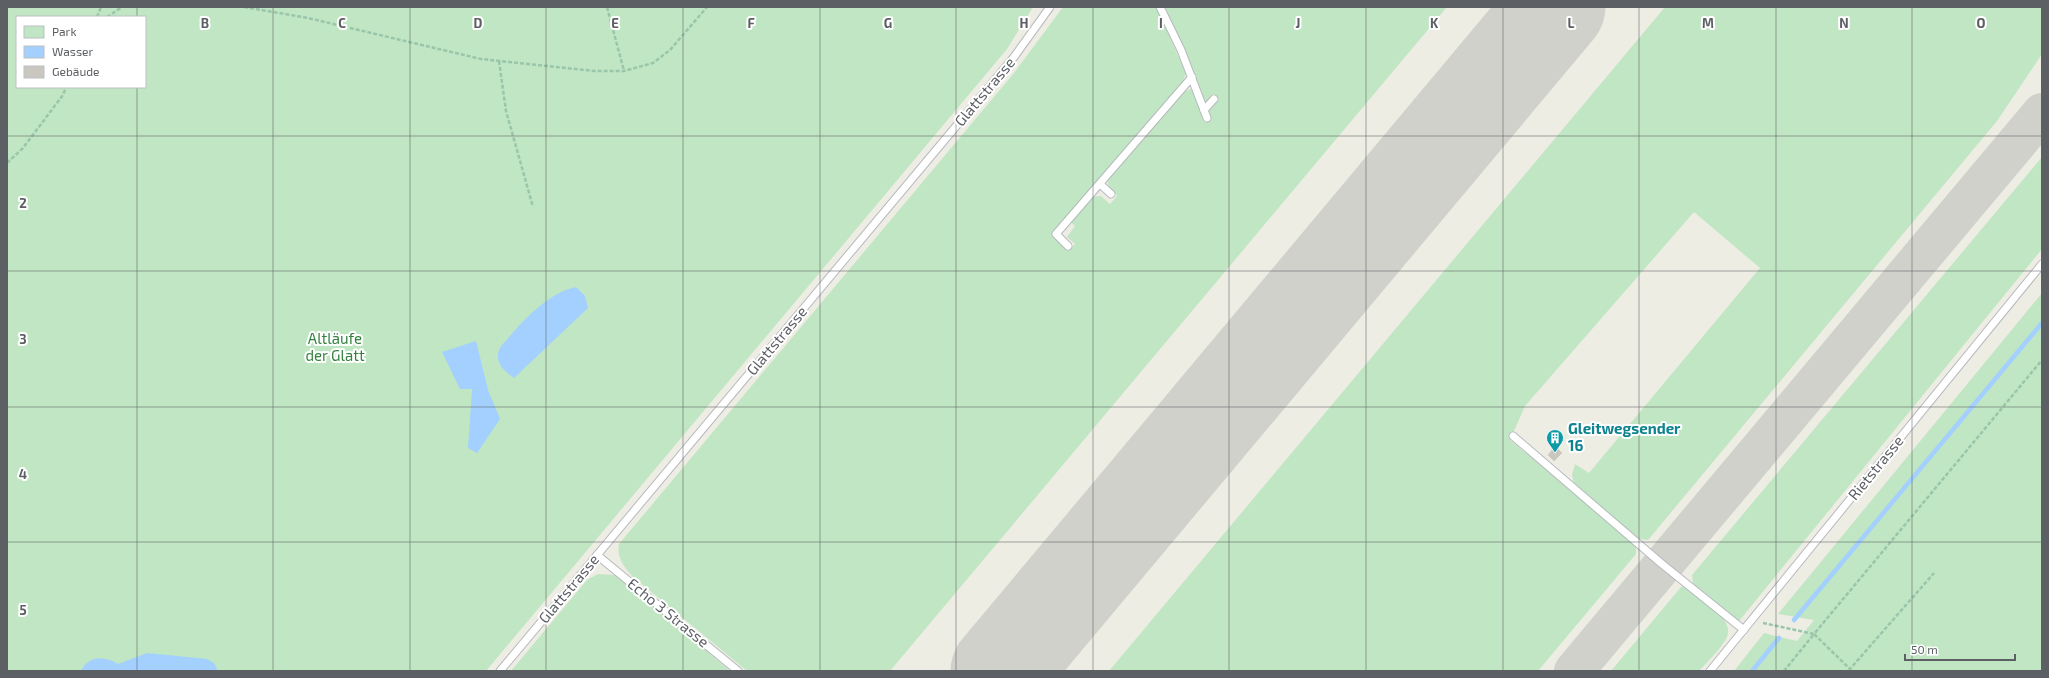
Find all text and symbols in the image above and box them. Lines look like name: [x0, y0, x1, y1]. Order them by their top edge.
text: B: [201, 15, 209, 31]
text: C: [338, 15, 346, 31]
text: D: [474, 15, 483, 31]
text: E: [611, 15, 619, 31]
text: F: [747, 15, 755, 31]
text: G: [884, 15, 892, 31]
text: H: [1020, 15, 1029, 31]
text: I: [1159, 15, 1163, 31]
text: J: [1296, 15, 1300, 31]
text: K: [1430, 15, 1439, 31]
text: L: [1568, 15, 1575, 31]
text: M: [1702, 15, 1714, 31]
text: N: [1839, 15, 1849, 31]
text: O: [1977, 15, 1986, 31]
legend: [16, 16, 146, 88]
text: Park: [52, 24, 77, 38]
text: Wasser: [52, 44, 93, 58]
street label: Glattstrasse: [950, 53, 1018, 129]
text: Gebäude: [52, 64, 100, 78]
text: 2: [19, 195, 27, 211]
street label: Glattstrasse: [742, 302, 810, 378]
park label: Altläufe der Glatt: [305, 329, 365, 364]
text: 3: [19, 331, 27, 347]
place label: Gleitwegsender 16: [1568, 419, 1681, 454]
building icon: Gleitwegsender 16: [1545, 428, 1565, 453]
street label: Rietstrasse: [1844, 432, 1907, 503]
text: 4: [19, 466, 27, 482]
street label: Glattstrasse: [534, 550, 602, 626]
street label: Echo 3 Strasse: [624, 574, 713, 651]
text: 5: [19, 602, 27, 618]
scale bar: [1905, 636, 2015, 662]
text: 50 m: [1911, 642, 1938, 656]

